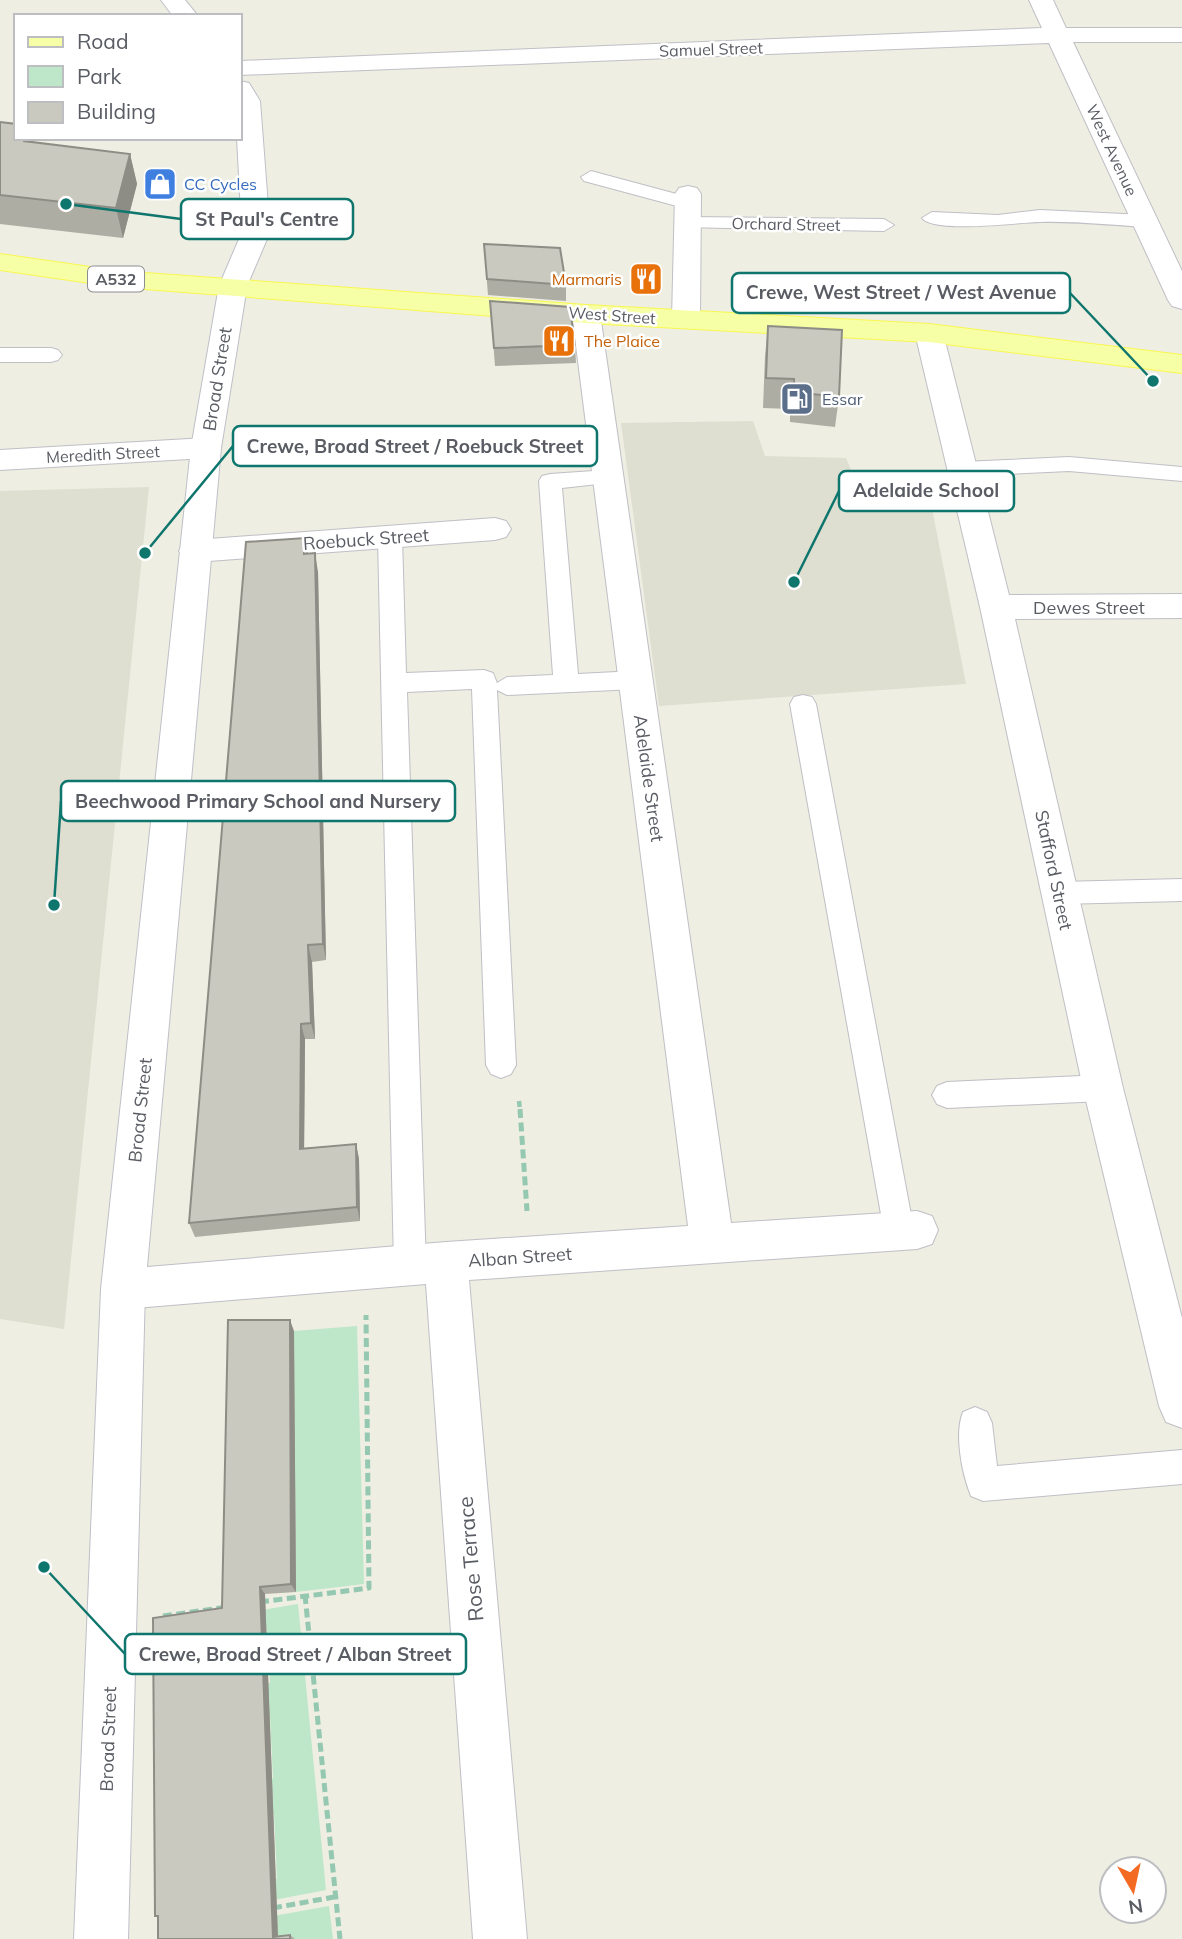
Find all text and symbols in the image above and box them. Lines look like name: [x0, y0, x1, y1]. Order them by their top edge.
legend: [14, 14, 242, 140]
text: Road: [77, 28, 128, 54]
street label: Samuel Street: [659, 37, 764, 61]
text: Park: [77, 63, 121, 89]
text: Building: [77, 98, 156, 124]
street label: West Avenue: [1082, 101, 1142, 199]
shop icon: CC Cycles: [141, 165, 179, 203]
place label: CC Cycles: [184, 174, 257, 194]
callout: St Paul's Centre: [181, 199, 353, 239]
text: St Paul's Centre: [195, 207, 339, 231]
street label: Orchard Street: [731, 213, 841, 235]
restaurant icon: Marmaris: [627, 260, 665, 298]
road number: A532: [88, 266, 144, 292]
place label: Marmaris: [552, 269, 622, 289]
callout: Crewe, West Street / West Avenue: [732, 273, 1070, 313]
text: Crewe, West Street / West Avenue: [746, 280, 1056, 304]
street label: West Street: [568, 302, 657, 328]
restaurant icon: The Plaice: [540, 322, 578, 360]
street label: Broad Street: [197, 325, 237, 433]
place label: The Plaice: [584, 331, 660, 351]
fuel station icon: Essar: [778, 380, 816, 418]
place label: Essar: [822, 389, 863, 409]
callout: Crewe, Broad Street / Roebuck Street: [233, 426, 597, 466]
text: Crewe, Broad Street / Roebuck Street: [247, 434, 583, 458]
street label: Meredith Street: [46, 441, 161, 467]
callout: Adelaide School: [839, 471, 1014, 511]
text: Adelaide School: [853, 478, 999, 502]
street label: Roebuck Street: [302, 523, 430, 555]
street label: Dewes Street: [1033, 596, 1145, 619]
street label: Adelaide Street: [629, 713, 669, 843]
callout: Beechwood Primary School and Nursery: [61, 781, 455, 821]
text: Beechwood Primary School and Nursery: [75, 789, 442, 813]
street label: Stafford Street: [1030, 808, 1078, 932]
street label: Broad Street: [123, 1057, 157, 1163]
street label: Alban Street: [467, 1242, 573, 1272]
street label: Rose Terrace: [452, 1495, 488, 1623]
callout: Crewe, Broad Street / Alban Street: [125, 1634, 466, 1674]
text: Crewe, Broad Street / Alban Street: [138, 1642, 452, 1666]
street label: Broad Street: [95, 1686, 121, 1792]
north arrow: [1098, 1855, 1168, 1925]
text: N: [1127, 1894, 1145, 1920]

